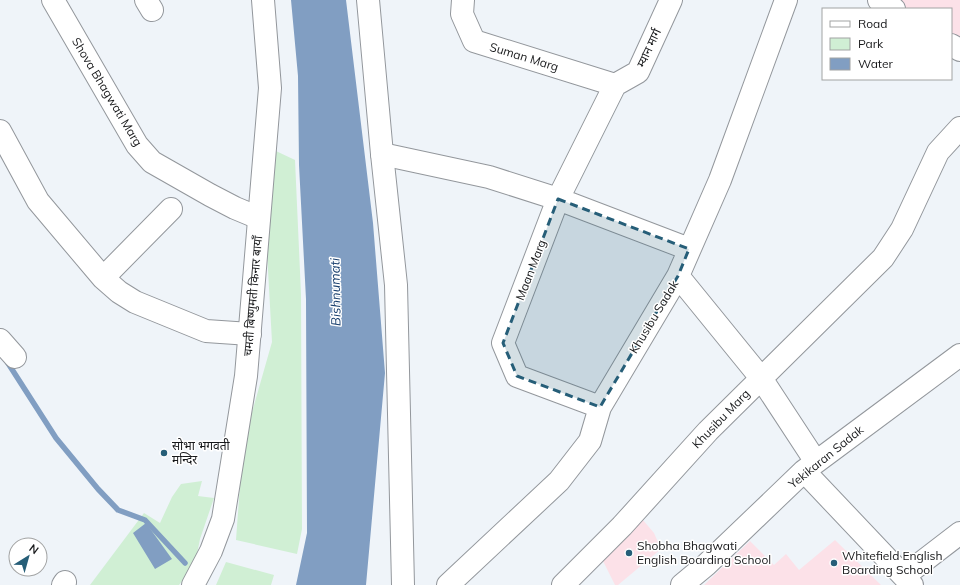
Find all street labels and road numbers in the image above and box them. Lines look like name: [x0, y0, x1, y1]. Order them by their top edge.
street label: म्यान मार्ग: [633, 25, 664, 69]
street label: Shova Bhagwati Marg: [69, 35, 146, 149]
street label: Suman Marg: [488, 39, 560, 74]
street label: चमती बिष्णुमती किनार बायाँ: [240, 234, 266, 357]
street label: Maan Marg: [512, 237, 549, 302]
street label: Khusibu Sadak: [626, 277, 682, 356]
street label: Khusibu Marg: [689, 386, 753, 451]
street label: Yekikaran Sadak: [784, 421, 867, 492]

